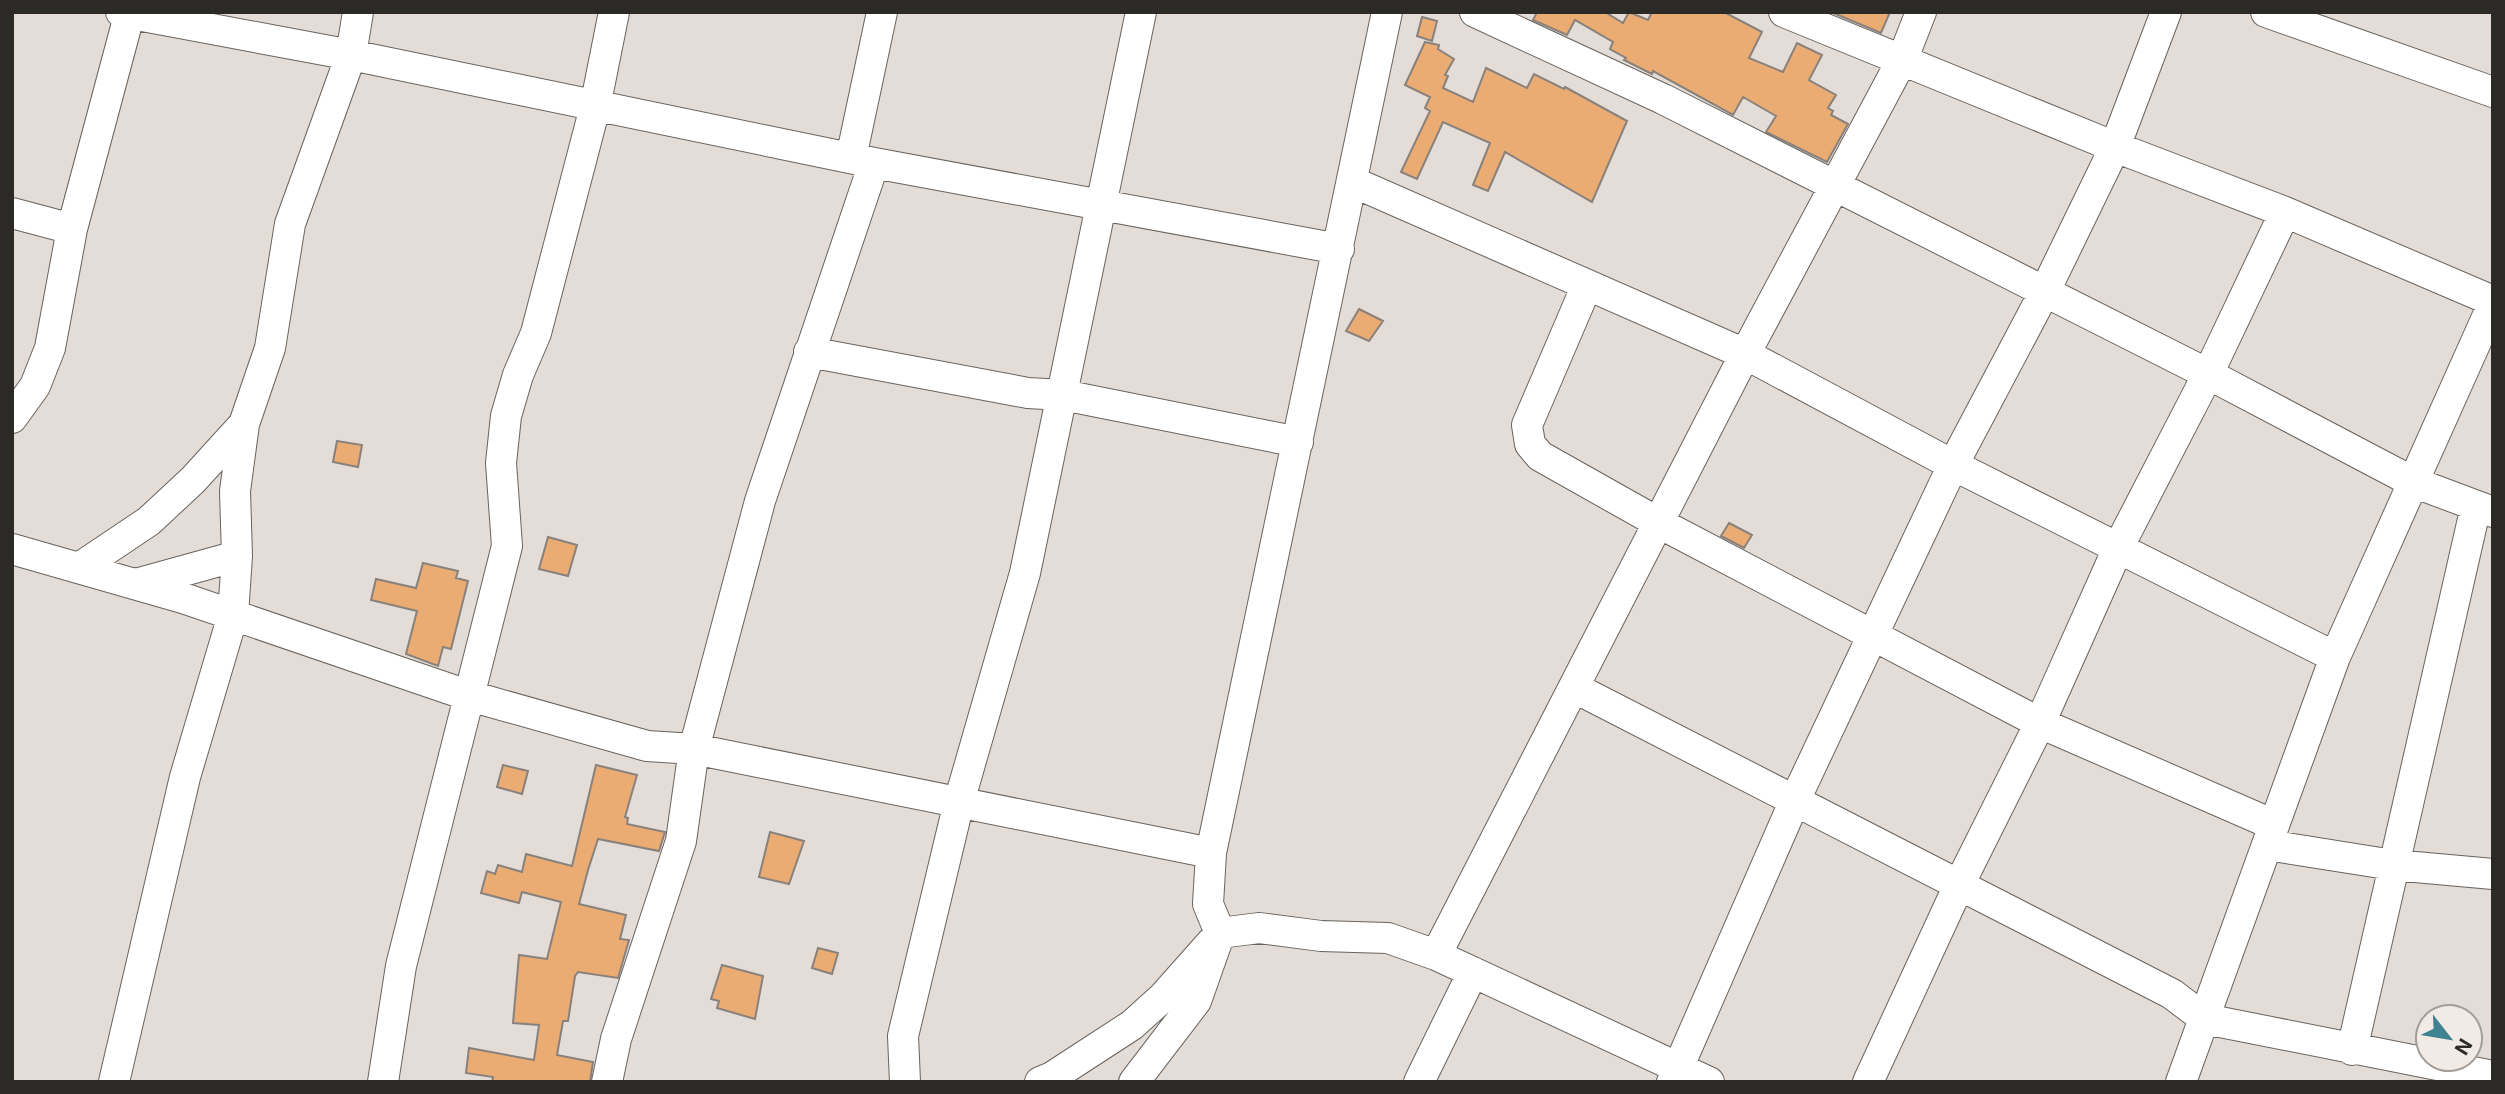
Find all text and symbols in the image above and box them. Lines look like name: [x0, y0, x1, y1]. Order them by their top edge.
north arrow: [2414, 1003, 2484, 1073]
text: N: [2450, 1034, 2477, 1059]

